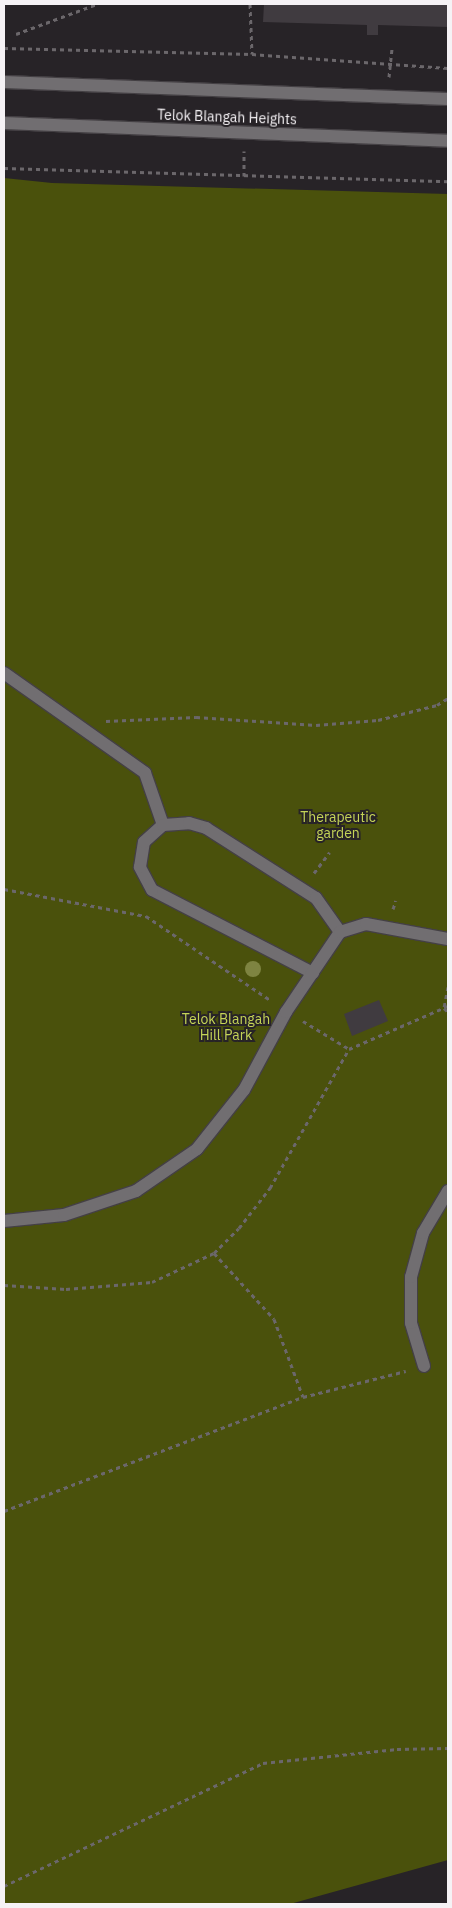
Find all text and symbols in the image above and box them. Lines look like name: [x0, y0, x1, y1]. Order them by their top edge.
street label: Telok Blangah Heights: [157, 106, 297, 128]
park label: Therapeutic garden: [300, 809, 376, 842]
park label: Telok Blangah Hill Park: [182, 1011, 270, 1044]

